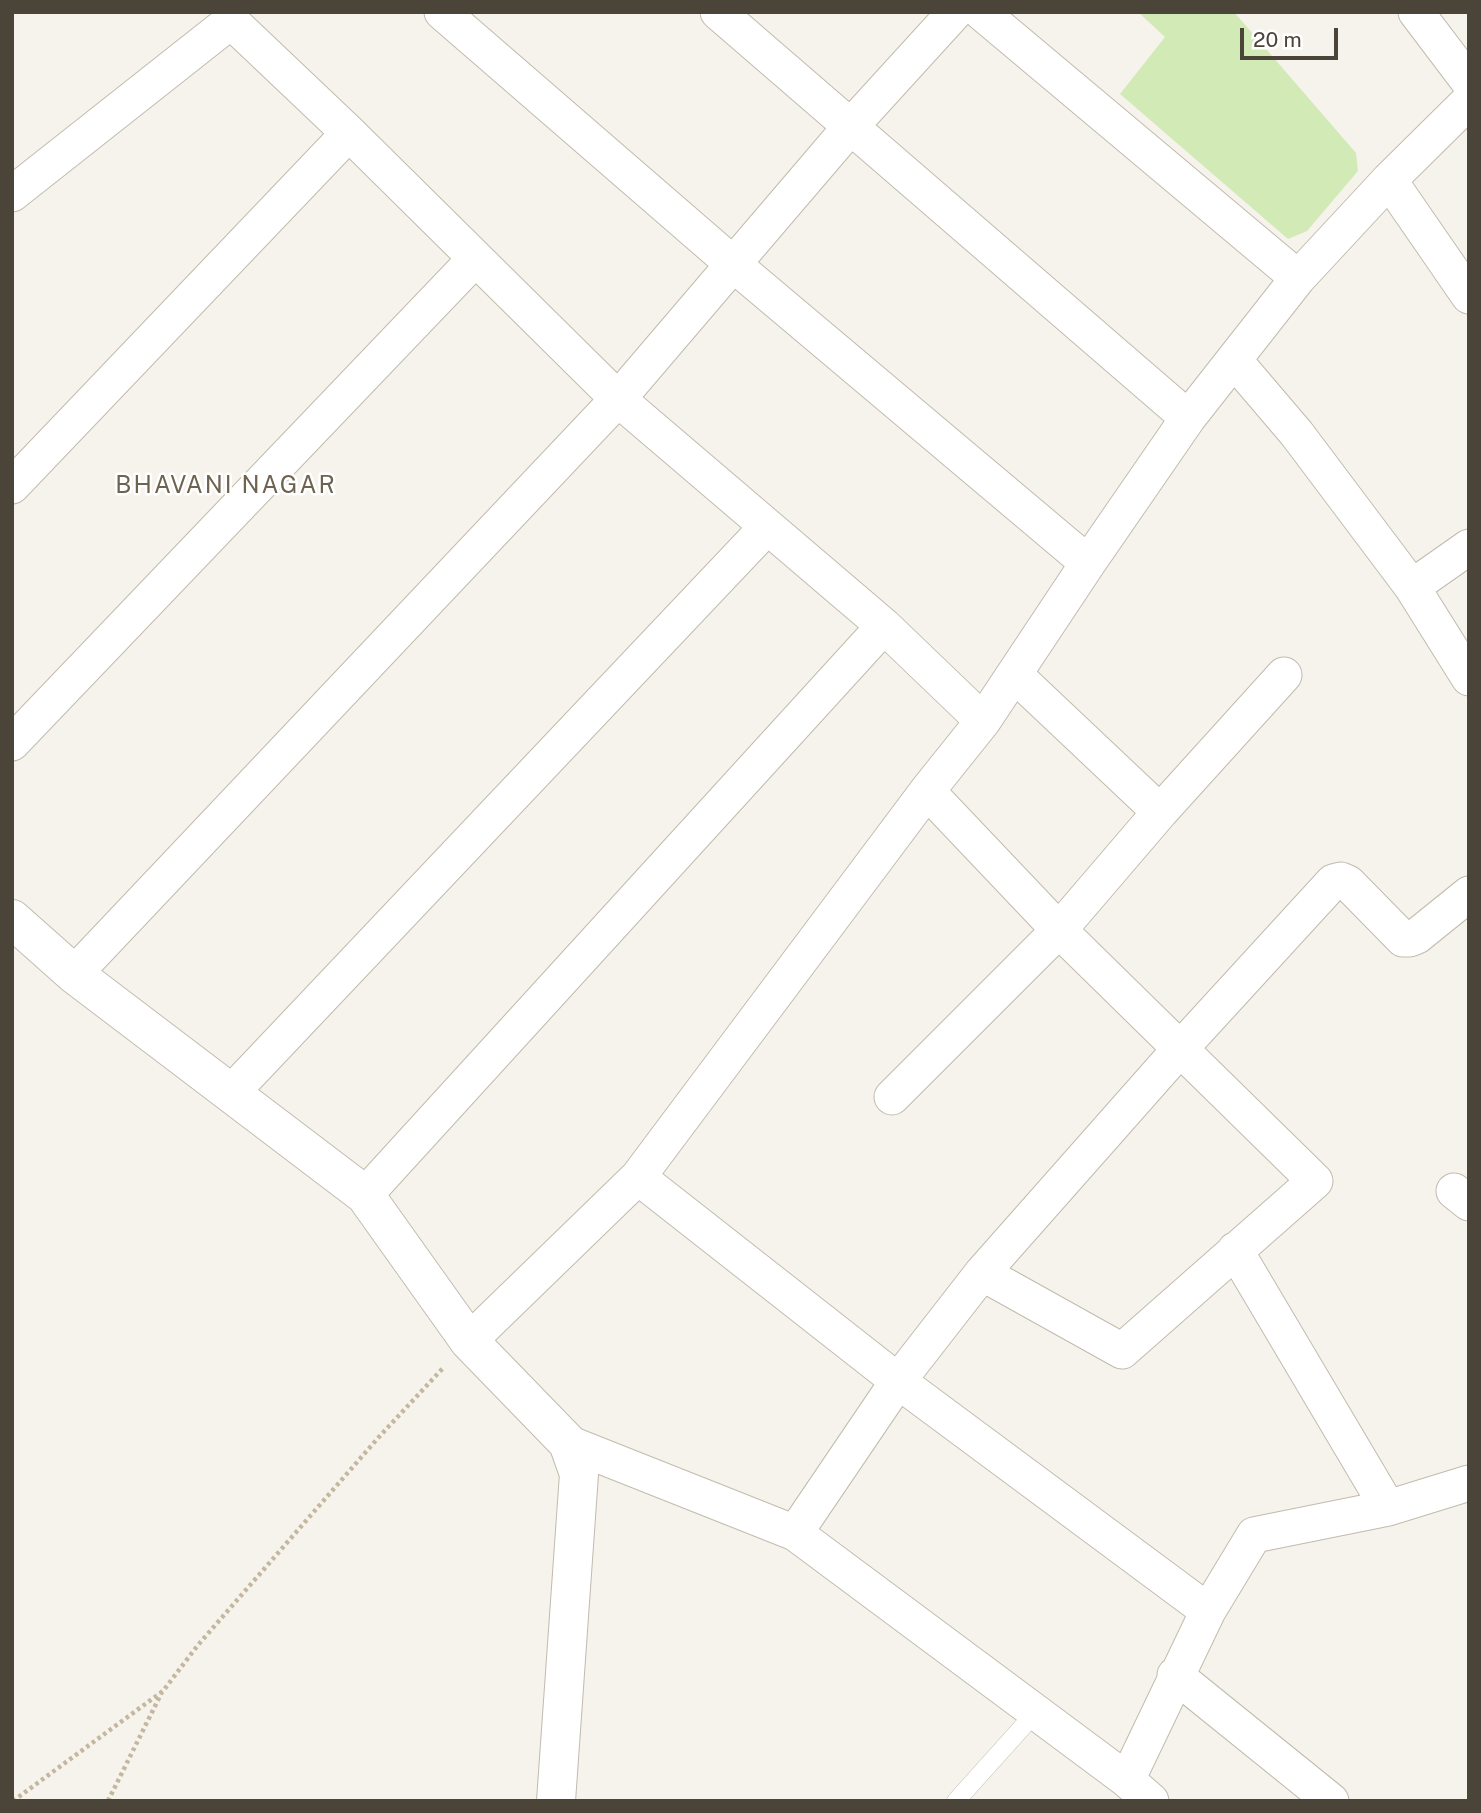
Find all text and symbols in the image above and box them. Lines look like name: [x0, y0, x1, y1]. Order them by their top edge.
scale bar: [1243, 14, 1341, 58]
text: 20 m: [1253, 27, 1302, 52]
district label: BHAVANI NAGAR: [117, 472, 335, 500]

